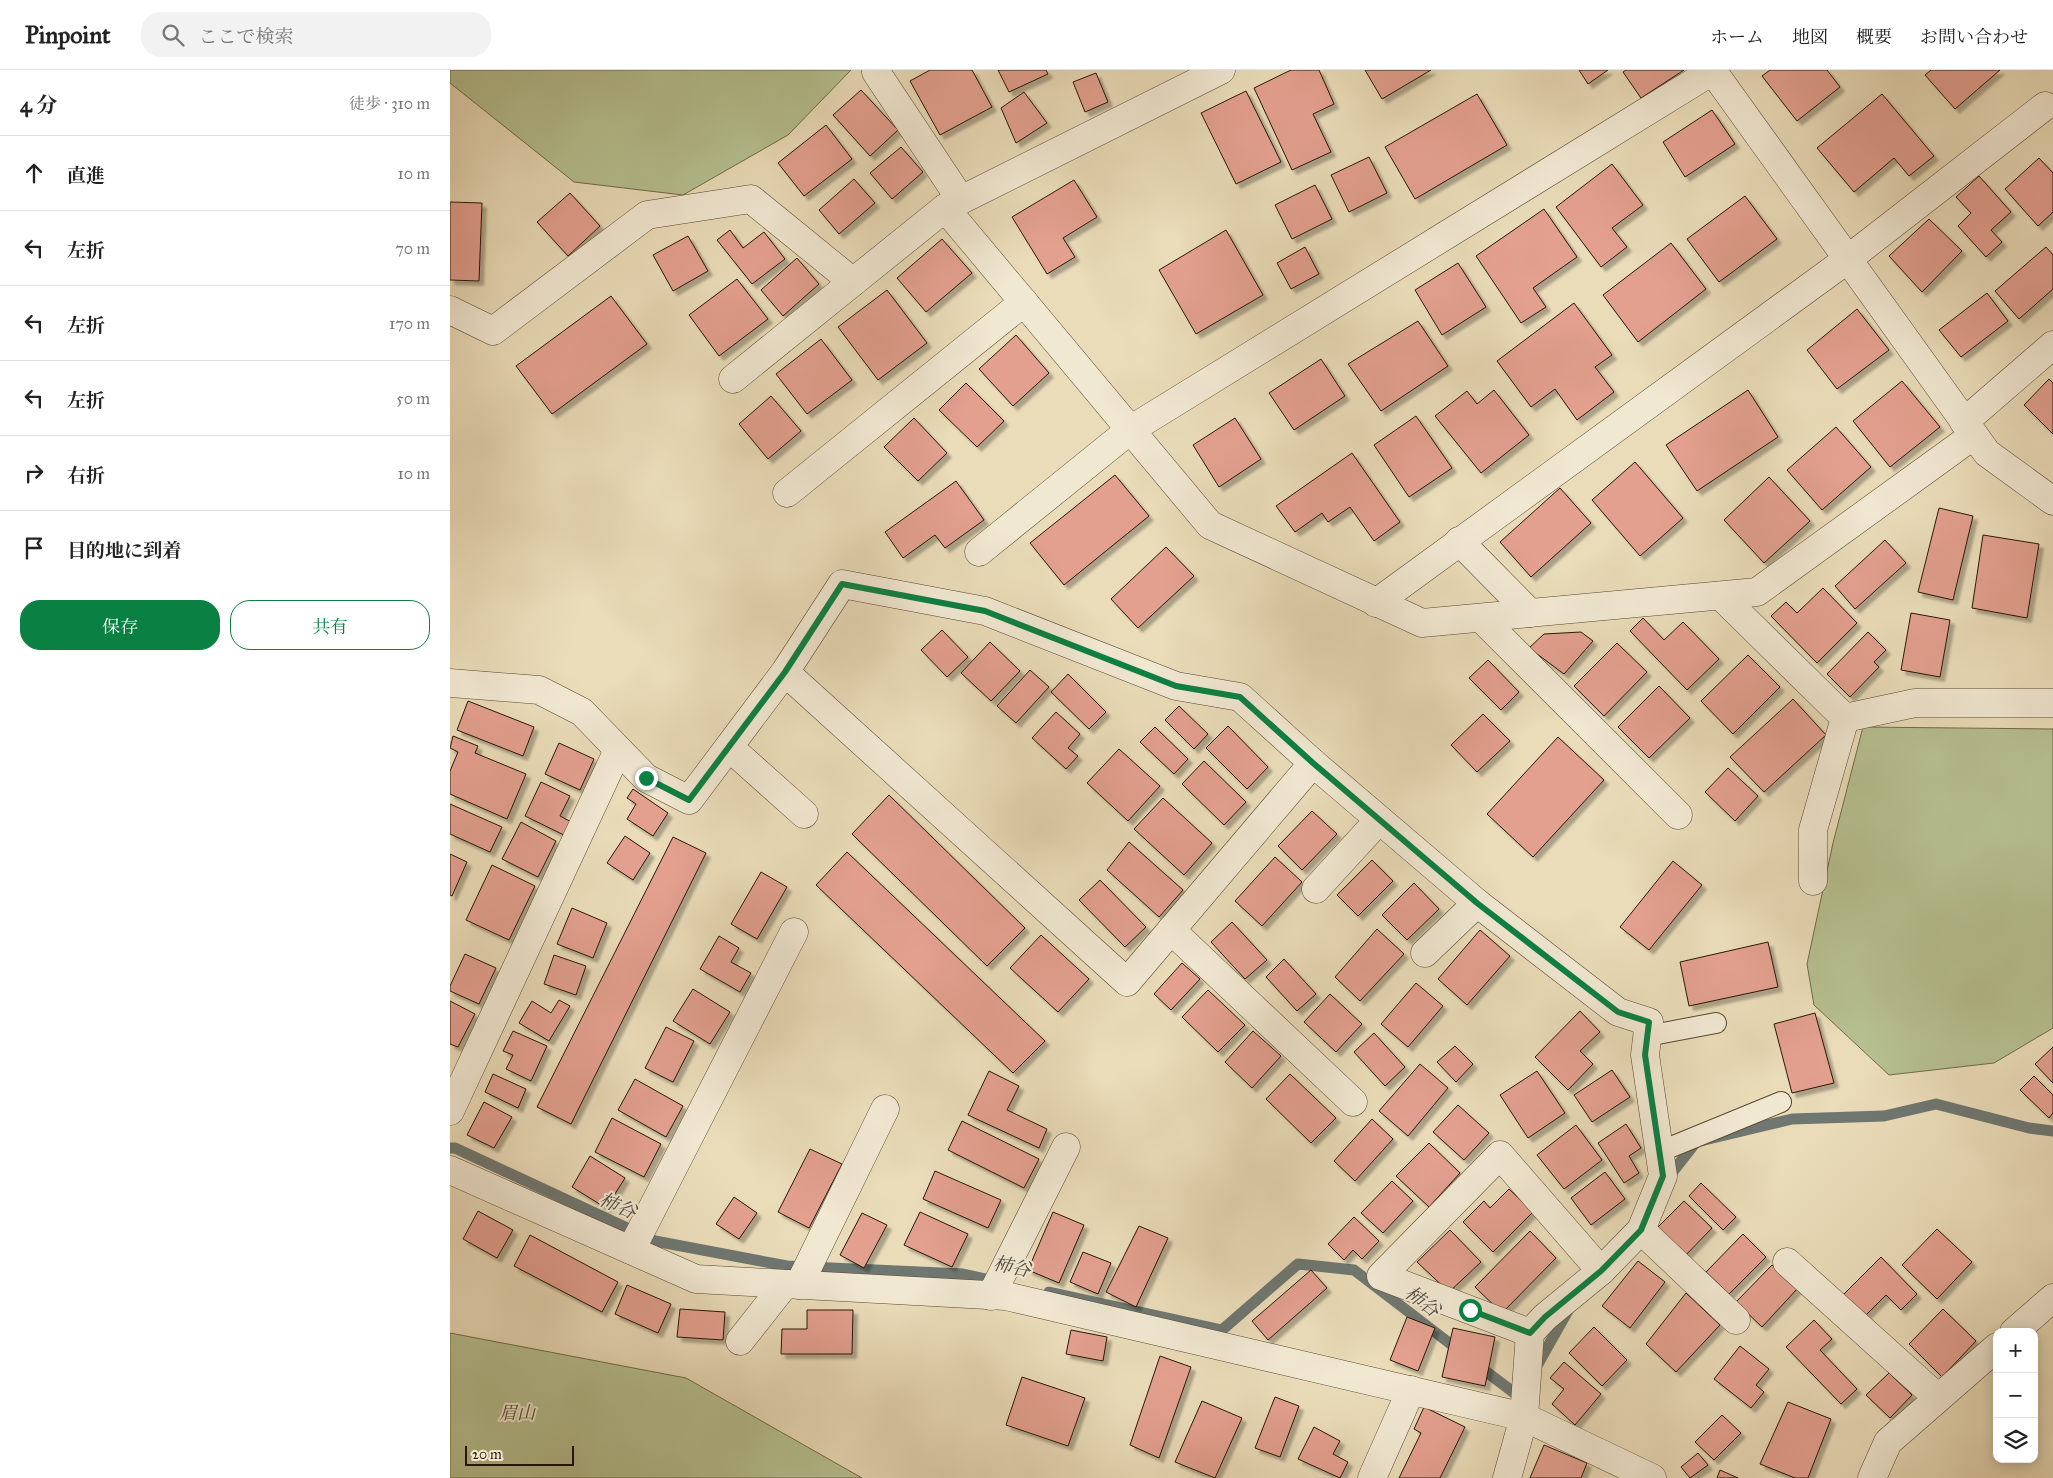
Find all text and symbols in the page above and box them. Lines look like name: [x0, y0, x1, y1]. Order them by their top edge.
search box: [141, 12, 491, 57]
text: Pinpoint: [25, 20, 111, 50]
icon: search: [159, 21, 187, 49]
text: ここで検索: [199, 25, 294, 48]
text: ホーム: [1710, 26, 1764, 48]
text: 地図: [1792, 26, 1828, 48]
text: 概要: [1856, 26, 1892, 48]
text: お問い合わせ: [1920, 26, 2028, 48]
text: 4 分: [20, 92, 57, 118]
text: 徒歩 · 310 m: [349, 94, 430, 113]
icon: ahead: [20, 159, 48, 187]
text: 直進: [67, 164, 105, 187]
text: 10 m: [398, 164, 430, 183]
icon: left: [20, 234, 48, 262]
text: 左折: [67, 239, 105, 262]
text: 70 m: [395, 239, 430, 258]
icon: left: [20, 309, 48, 337]
text: 左折: [67, 314, 105, 337]
text: 170 m: [389, 314, 430, 333]
icon: left: [20, 384, 48, 412]
text: 左折: [67, 389, 105, 412]
text: 50 m: [396, 389, 430, 408]
icon: right: [20, 459, 48, 487]
text: 右折: [67, 464, 105, 487]
text: 10 m: [398, 464, 430, 483]
icon: arrive: [20, 534, 48, 562]
text: 目的地に到着: [67, 539, 181, 562]
button: 保存: [20, 600, 220, 650]
button: 共有: [230, 600, 430, 650]
route end: [635, 767, 658, 790]
water label: 柿谷: [596, 1187, 641, 1224]
water label: 柿谷: [991, 1251, 1034, 1282]
water label: 柿谷: [1401, 1281, 1446, 1323]
route start: [1459, 1299, 1482, 1322]
map controls: [1993, 1328, 2038, 1463]
button: +: [1993, 1328, 2038, 1373]
button: −: [1993, 1373, 2038, 1418]
park label: 眉山: [499, 1402, 537, 1424]
button: layers: [1993, 1418, 2038, 1463]
scale bar: [465, 1443, 574, 1466]
text: 20 m: [472, 1446, 502, 1463]

